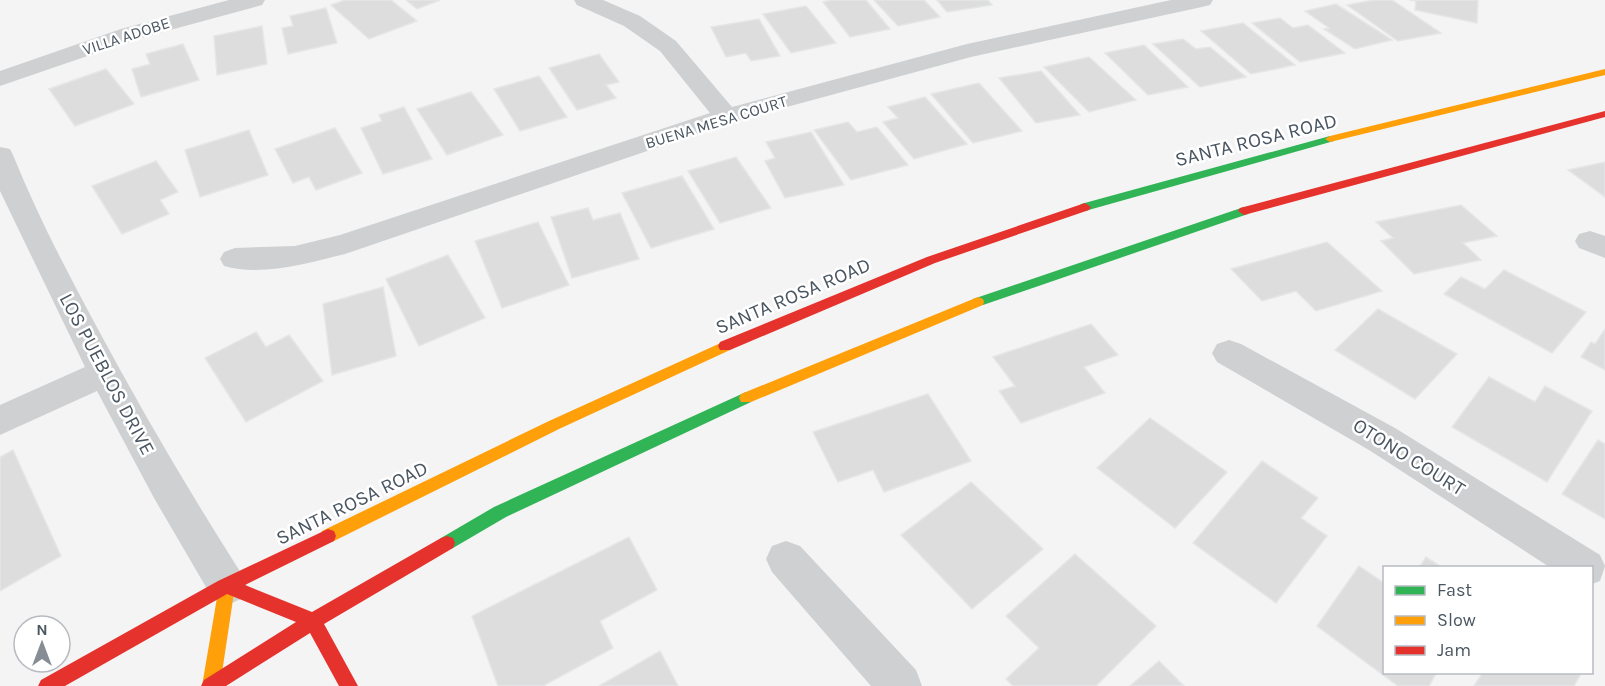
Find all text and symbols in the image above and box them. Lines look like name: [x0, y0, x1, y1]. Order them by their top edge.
street label: VILLA ADOBE: [80, 13, 172, 59]
street label: BUENA MESA COURT: [643, 91, 789, 153]
street label: SANTA ROSA ROAD: [1173, 109, 1339, 171]
street label: SANTA ROSA ROAD: [712, 253, 874, 339]
street label: LOS PUEBLOS DRIVE: [55, 289, 159, 459]
street label: OTONO COURT: [1349, 413, 1469, 501]
street label: SANTA ROSA ROAD: [272, 456, 432, 550]
legend: [1383, 566, 1593, 674]
text: Fast: [1437, 579, 1472, 601]
text: Slow: [1437, 609, 1476, 631]
north arrow: [12, 614, 72, 674]
text: N: [36, 620, 48, 639]
text: Jam: [1437, 639, 1471, 661]

